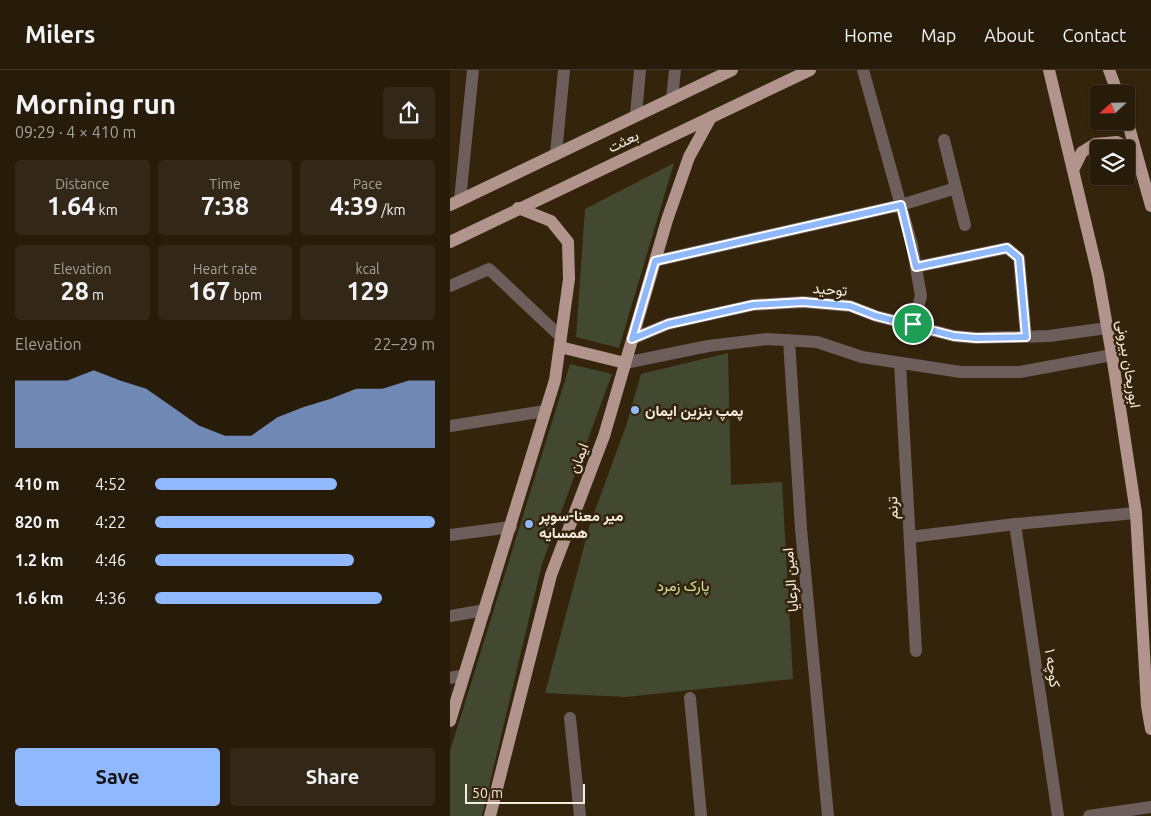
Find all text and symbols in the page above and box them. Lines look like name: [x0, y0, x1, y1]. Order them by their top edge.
text: Milers: [25, 21, 95, 48]
text: Home: [844, 25, 893, 45]
text: Map: [921, 25, 956, 45]
text: About: [984, 25, 1034, 45]
text: Contact: [1062, 25, 1126, 45]
north arrow: [1090, 85, 1135, 130]
map controls: [1090, 85, 1135, 185]
button: share: [383, 87, 435, 139]
text: Morning run: [15, 88, 176, 119]
text: 09:29 · 4 × 410 m: [15, 123, 136, 141]
street label: بعثت: [605, 126, 642, 157]
button: layers: [1090, 140, 1135, 185]
text: Distance: [55, 176, 109, 192]
text: Time: [209, 176, 241, 192]
text: Pace: [353, 176, 382, 192]
text: 1.64: [47, 192, 95, 220]
text: 7:38: [201, 192, 249, 220]
text: 4:39: [330, 192, 378, 220]
text: km: [95, 202, 118, 218]
text: /km: [378, 202, 406, 218]
text: Elevation: [53, 261, 112, 277]
text: Heart rate: [193, 261, 257, 277]
text: kcal: [356, 261, 380, 277]
text: 28: [61, 277, 89, 305]
text: 167: [188, 277, 230, 305]
text: 129: [347, 277, 389, 305]
street label: توحید: [812, 279, 848, 300]
text: m: [89, 287, 104, 303]
text: bpm: [230, 287, 262, 303]
pin: [892, 303, 934, 345]
icon: arrive: [899, 310, 927, 338]
street label: ابوریحان بیرونی: [1112, 319, 1144, 409]
text: Elevation: [15, 335, 82, 353]
text: 22–29 m: [373, 335, 435, 353]
place label: پمپ بنزین ایمان: [645, 402, 744, 421]
marker: پمپ بنزین ایمان: [629, 404, 641, 416]
street label: ایمان: [565, 441, 592, 476]
text: 410 m: [15, 475, 60, 493]
text: 4:52: [95, 475, 126, 493]
street label: ترنم: [883, 495, 903, 520]
place label: میر معنا-سوپر همسایه: [538, 507, 623, 542]
text: 820 m: [15, 513, 60, 531]
text: 4:22: [95, 513, 126, 531]
marker: میر معنا-سوپر همسایه: [523, 518, 535, 530]
street label: امین الرعایا: [779, 547, 803, 613]
text: 1.2 km: [15, 551, 64, 569]
text: 4:46: [95, 551, 126, 569]
park label: پارک زمرد: [657, 577, 709, 596]
text: 1.6 km: [15, 589, 64, 607]
text: 4:36: [95, 589, 126, 607]
street label: کوچه ۱: [1040, 648, 1064, 689]
button: Save: [15, 748, 220, 806]
button: Share: [230, 748, 435, 806]
scale bar: [465, 781, 585, 804]
text: 50 m: [472, 785, 503, 801]

